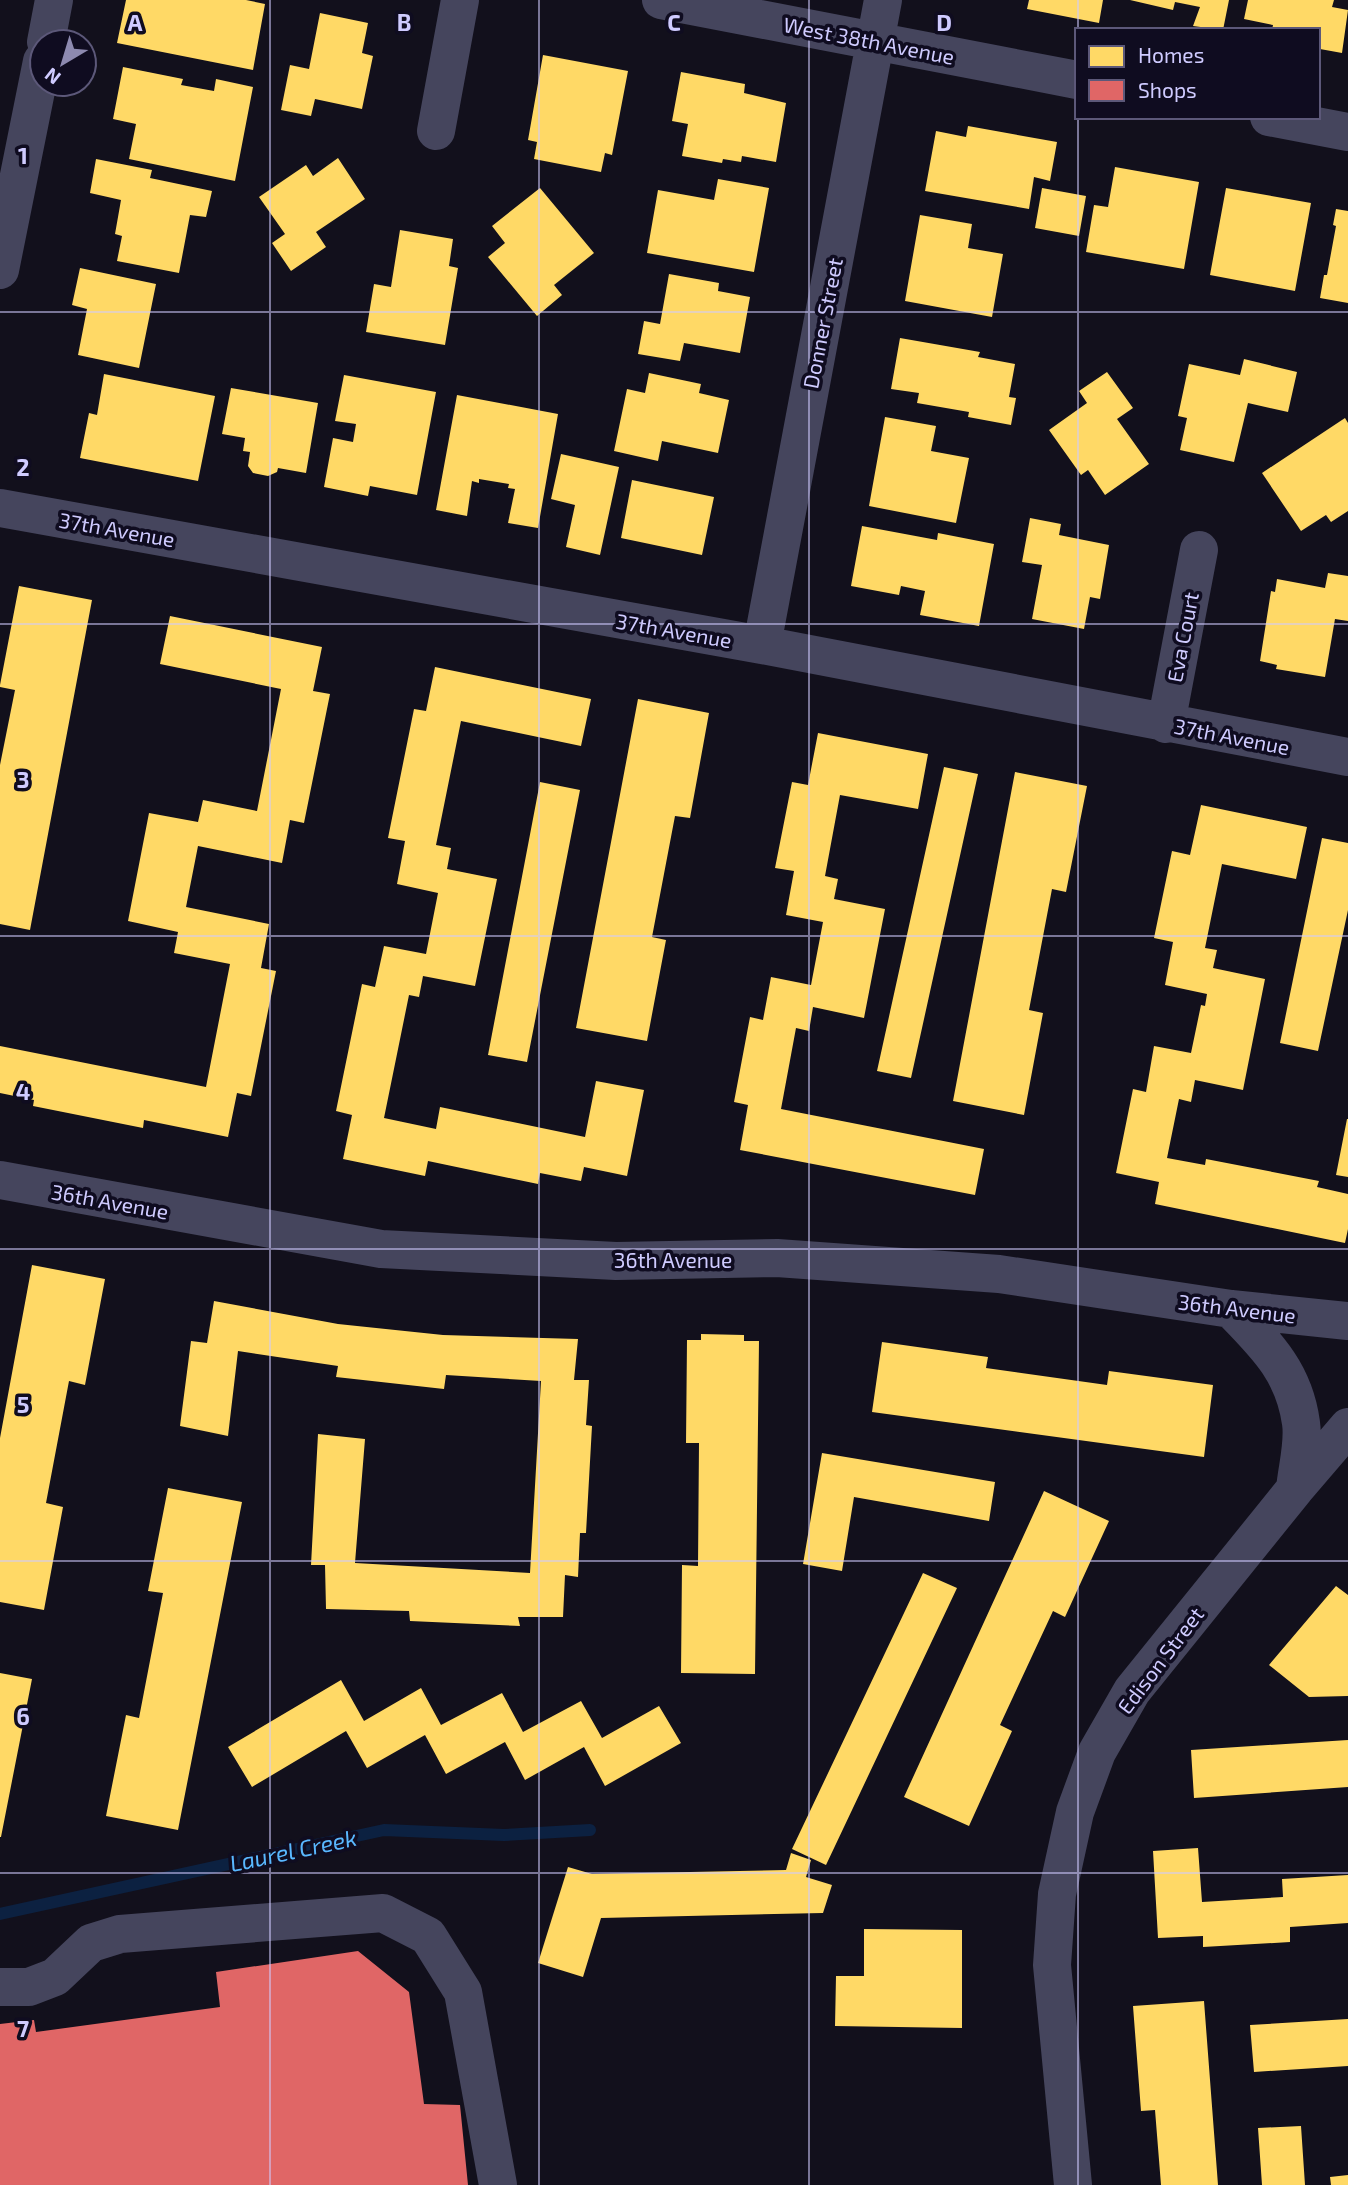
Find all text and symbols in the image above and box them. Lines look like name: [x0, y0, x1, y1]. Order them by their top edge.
text: A: [127, 8, 143, 36]
text: B: [397, 8, 411, 36]
text: C: [667, 8, 681, 36]
text: D: [936, 8, 952, 36]
street label: West 38th Avenue: [782, 11, 956, 69]
north arrow: [28, 28, 98, 98]
legend: [1075, 28, 1320, 119]
text: Homes: [1138, 42, 1204, 67]
text: N: [40, 64, 65, 90]
text: Shops: [1138, 77, 1197, 102]
text: 1: [18, 141, 28, 169]
street label: Donner Street: [797, 256, 847, 390]
text: 2: [16, 453, 30, 481]
street label: 37th Avenue: [57, 507, 177, 551]
street label: Eva Court: [1161, 590, 1203, 684]
street label: 37th Avenue: [614, 608, 734, 652]
street label: 37th Avenue: [1172, 713, 1292, 759]
text: 3: [16, 765, 30, 793]
text: 4: [16, 1077, 30, 1105]
street label: 36th Avenue: [50, 1178, 170, 1224]
street label: 36th Avenue: [614, 1247, 732, 1272]
street label: 36th Avenue: [1177, 1288, 1297, 1328]
text: 5: [17, 1390, 29, 1418]
street label: Edison Street: [1112, 1602, 1208, 1718]
text: 6: [16, 1702, 30, 1730]
water label: Laurel Creek: [227, 1823, 359, 1877]
text: 7: [17, 2014, 29, 2042]

